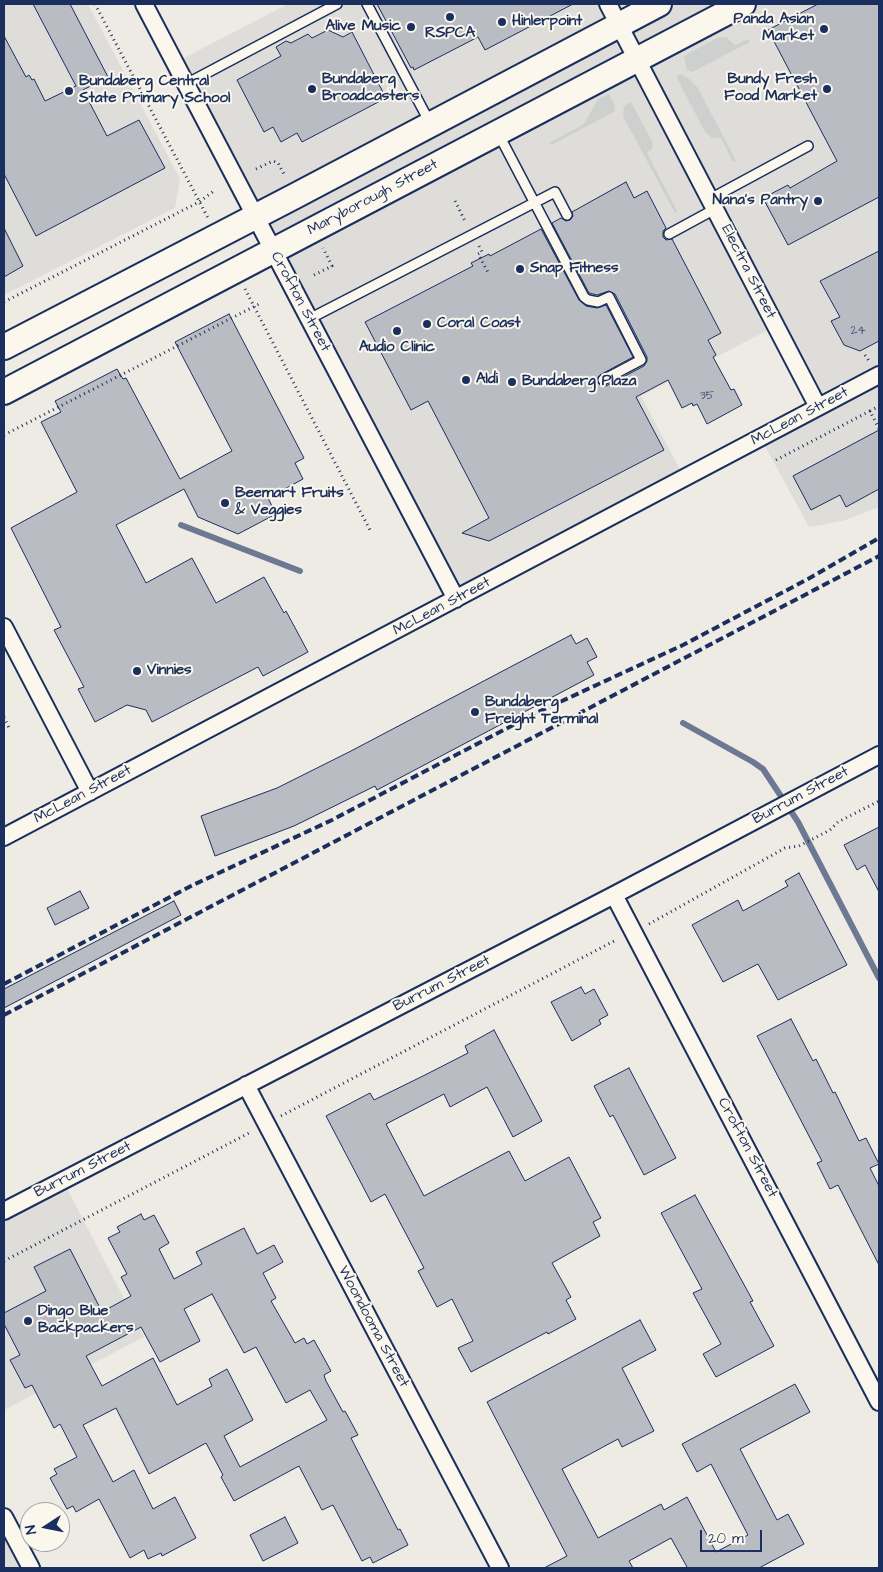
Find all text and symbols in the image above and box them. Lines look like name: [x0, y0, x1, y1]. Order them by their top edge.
marker: RSPCA: [444, 11, 456, 23]
place label: Panda Asian Market: [733, 11, 814, 46]
place label: Hinlerpoint: [512, 13, 582, 31]
marker: Hinlerpoint: [496, 16, 508, 28]
place label: Alive Music: [326, 18, 401, 36]
marker: Alive Music: [405, 21, 417, 33]
marker: Panda Asian Market: [818, 23, 830, 35]
place label: RSPCA: [425, 25, 475, 43]
place label: Bundaberg Broadcasters: [322, 71, 419, 106]
place label: Bundy Fresh Food Market: [724, 71, 817, 106]
place label: Bundaberg Central State Primary School: [79, 73, 230, 108]
marker: Bundaberg Broadcasters: [306, 83, 318, 95]
marker: Bundy Fresh Food Market: [821, 83, 833, 95]
marker: Bundaberg Central State Primary School: [63, 85, 75, 97]
street label: Maryborough Street: [305, 156, 441, 240]
place label: Nana's Pantry: [713, 192, 808, 210]
marker: Nana's Pantry: [812, 195, 824, 207]
street label: Electra Street: [717, 222, 779, 322]
street label: Crofton Street: [266, 249, 334, 355]
place label: Snap Fitness: [530, 260, 619, 278]
marker: Snap Fitness: [514, 263, 526, 275]
place label: Coral Coast: [437, 315, 521, 333]
marker: Coral Coast: [421, 318, 433, 330]
house number: 24: [850, 324, 866, 338]
marker: Audio Clinic: [391, 325, 403, 337]
place label: Audio Clinic: [359, 339, 435, 357]
place label: Aldi: [476, 371, 498, 389]
place label: Bundaberg Plaza: [522, 373, 636, 391]
marker: Aldi: [460, 374, 472, 386]
marker: Bundaberg Plaza: [506, 376, 518, 388]
street label: McLean Street: [748, 384, 852, 450]
house number: 35: [700, 389, 714, 403]
place label: Beemart Fruits & Veggies: [235, 485, 344, 520]
marker: Beemart Fruits & Veggies: [219, 497, 231, 509]
street label: McLean Street: [390, 574, 494, 640]
place label: Vinnies: [147, 662, 192, 680]
marker: Vinnies: [131, 665, 143, 677]
place label: Bundaberg Freight Terminal: [485, 694, 598, 729]
marker: Bundaberg Freight Terminal: [469, 706, 481, 718]
street label: McLean Street: [31, 762, 135, 828]
street label: Burrum Street: [750, 763, 852, 829]
street label: Burrum Street: [391, 952, 493, 1016]
street label: Crofton Street: [713, 1095, 781, 1201]
street label: Burrum Street: [32, 1138, 134, 1202]
street label: Woondooma Street: [333, 1263, 413, 1391]
place label: Dingo Blue Backpackers: [38, 1303, 134, 1338]
marker: Dingo Blue Backpackers: [22, 1315, 34, 1327]
north arrow: [20, 1502, 70, 1552]
scale bar: [703, 1520, 766, 1552]
text: N: [21, 1523, 42, 1536]
text: 20 m: [708, 1528, 744, 1549]

